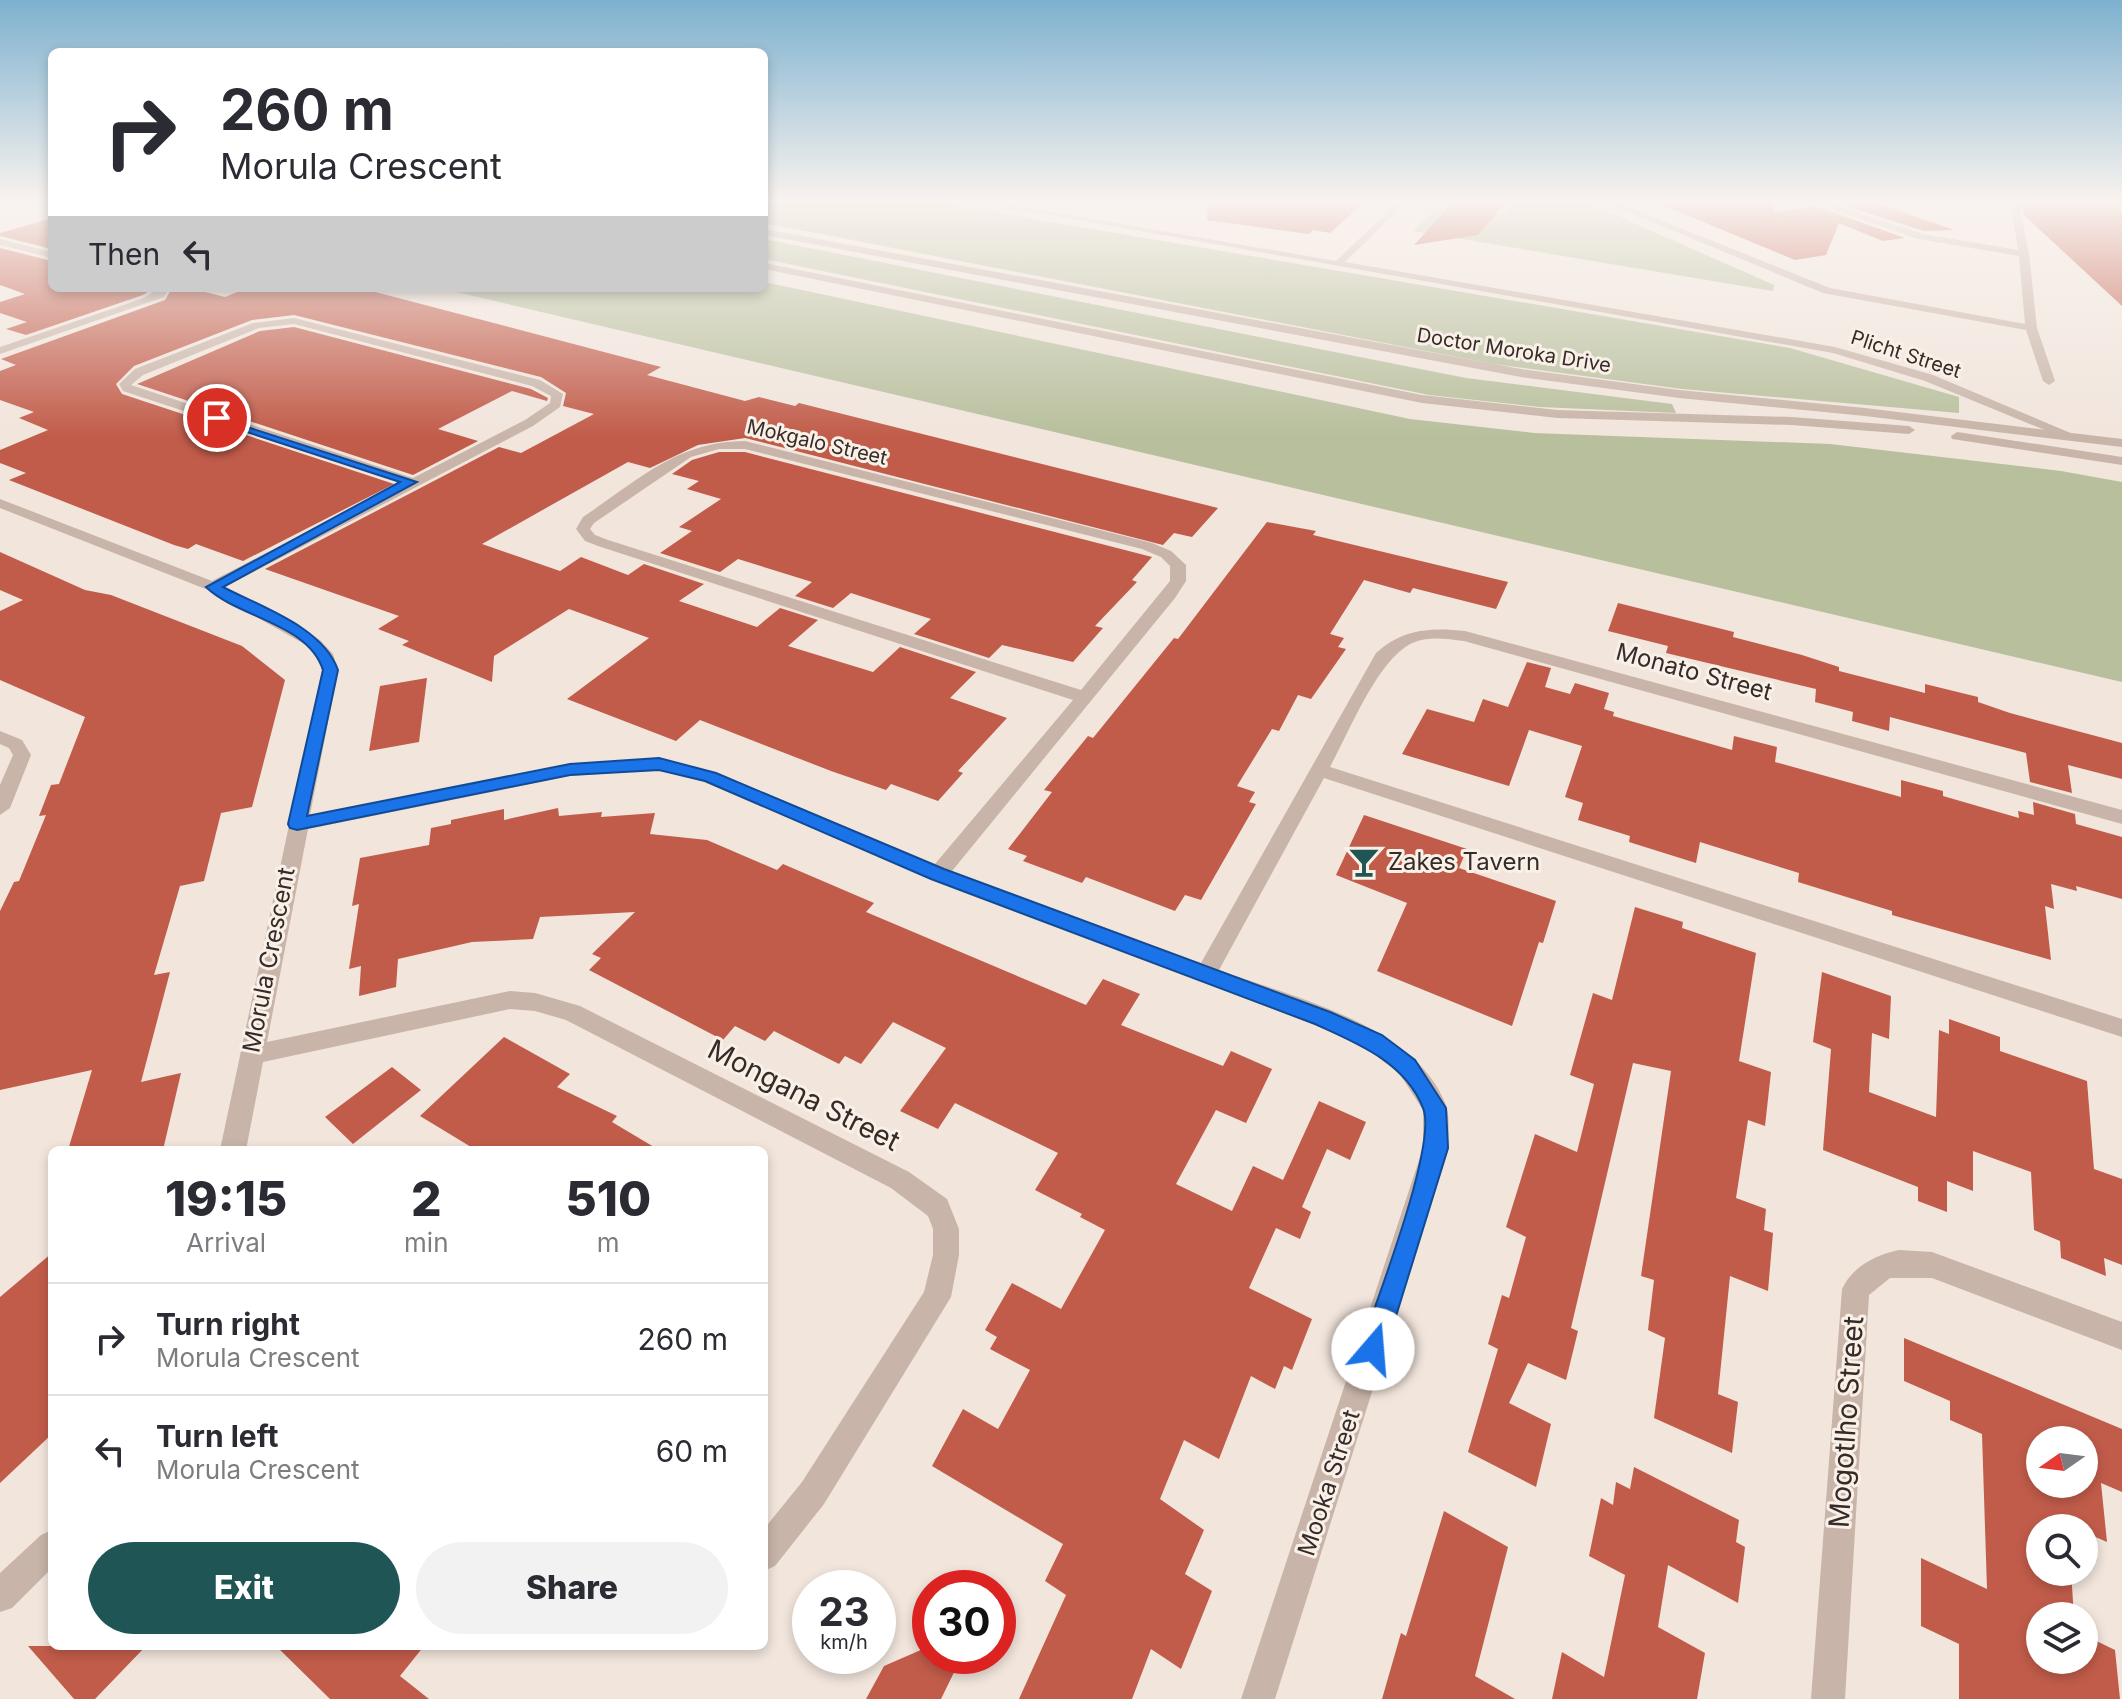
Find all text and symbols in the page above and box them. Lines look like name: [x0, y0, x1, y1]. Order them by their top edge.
text: 260 m: [220, 76, 394, 144]
icon: right: [88, 80, 192, 184]
text: Morula Crescent: [220, 144, 502, 188]
icon: left: [176, 232, 220, 276]
text: Then: [88, 236, 160, 272]
street label: Doctor Moroka Drive: [1415, 323, 1613, 377]
street label: Plicht Street: [1848, 325, 1964, 383]
pin: [183, 384, 251, 452]
icon: arrive: [195, 396, 239, 440]
street label: Mokgalo Street: [745, 414, 890, 470]
street label: Monato Street: [1613, 637, 1775, 706]
bar icon: Zakes Tavern: [1347, 845, 1381, 879]
place label: Zakes Tavern: [1388, 847, 1540, 876]
street label: Morula Crescent: [236, 865, 301, 1055]
street label: Mongana Street: [702, 1032, 906, 1158]
text: 19:15: [165, 1169, 287, 1228]
text: 2: [411, 1169, 442, 1228]
text: 510: [565, 1169, 651, 1228]
text: Arrival: [186, 1227, 266, 1258]
text: min: [404, 1227, 449, 1258]
text: m: [597, 1227, 620, 1258]
text: Turn right: [156, 1306, 300, 1342]
position arrow: [1331, 1307, 1415, 1391]
street label: Mogotlho Street: [1822, 1315, 1870, 1529]
icon: right: [88, 1317, 132, 1361]
text: 260 m: [637, 1321, 728, 1357]
text: Morula Crescent: [156, 1342, 360, 1373]
street label: Mooka Street: [1291, 1406, 1366, 1559]
text: Turn left: [156, 1418, 278, 1454]
north arrow: [2026, 1426, 2098, 1498]
map controls: [2026, 1426, 2098, 1674]
icon: left: [88, 1429, 132, 1473]
text: 60 m: [656, 1433, 728, 1469]
text: Morula Crescent: [156, 1454, 360, 1485]
button: search: [2026, 1514, 2098, 1586]
button: Exit: [88, 1542, 400, 1634]
button: Share: [416, 1542, 728, 1634]
speed limit sign: 30: [912, 1570, 1016, 1674]
text: 23: [818, 1587, 870, 1636]
button: layers: [2026, 1602, 2098, 1674]
text: km/h: [820, 1630, 868, 1654]

